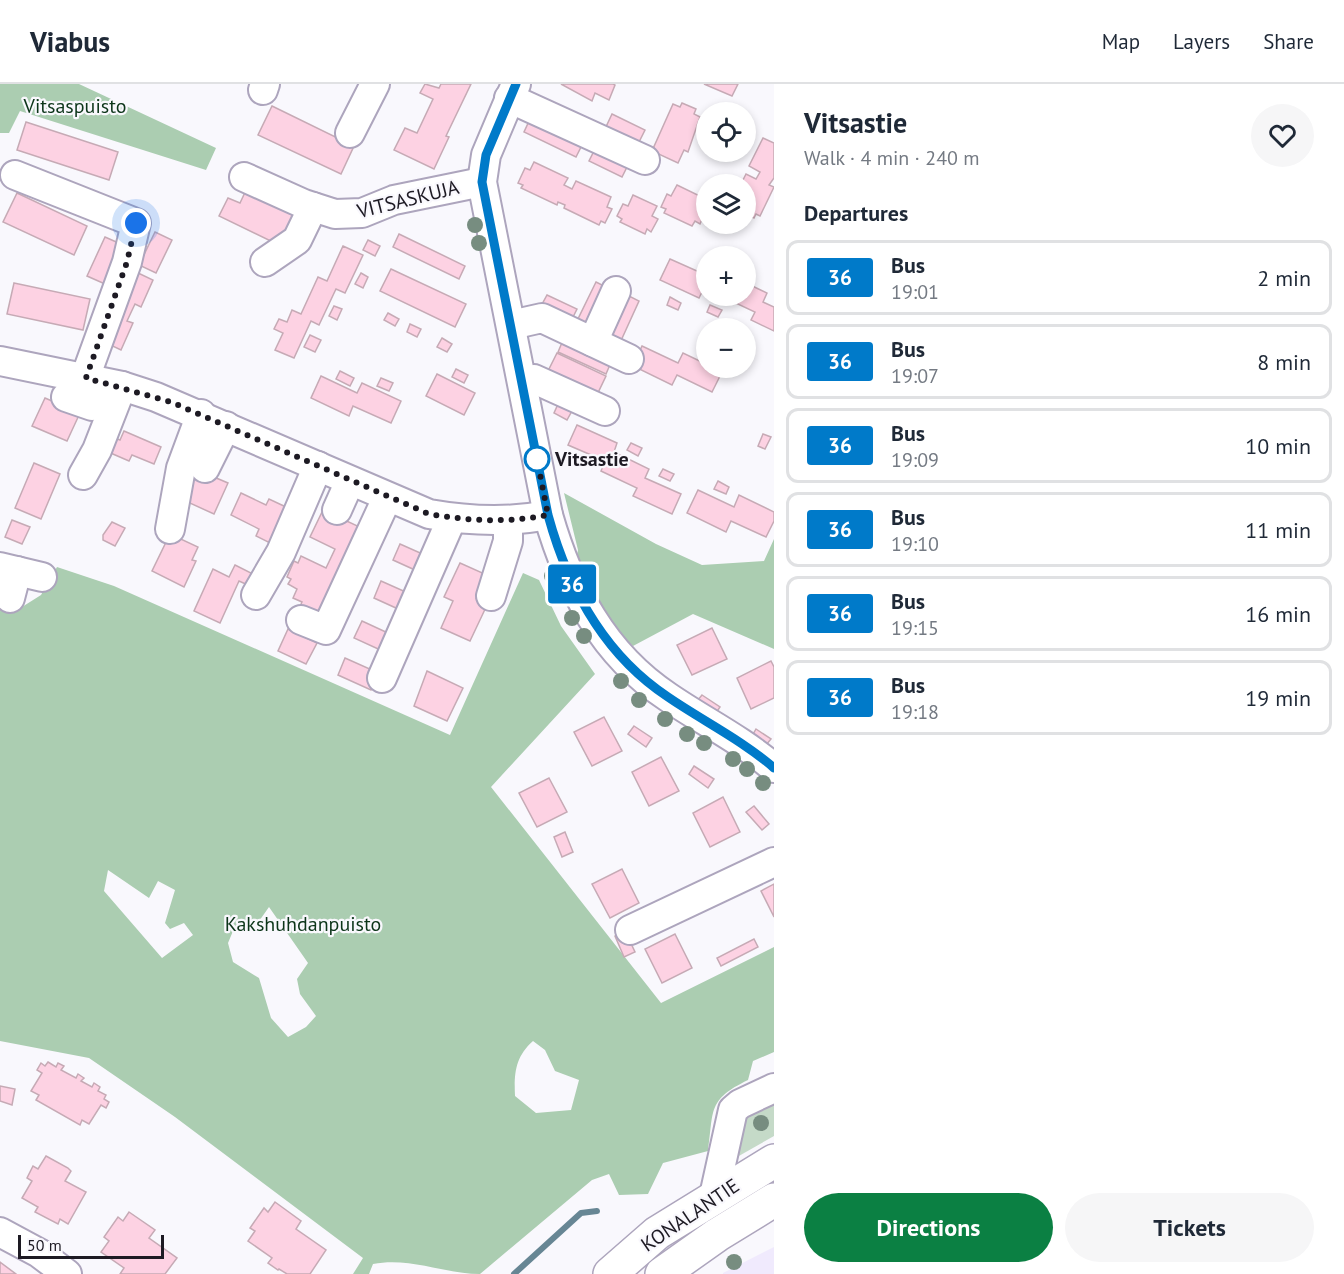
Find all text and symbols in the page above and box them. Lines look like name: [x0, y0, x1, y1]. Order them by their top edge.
text: Viabus: [30, 23, 110, 60]
text: Map: [1102, 28, 1140, 55]
text: Layers: [1173, 28, 1230, 55]
text: Share: [1263, 28, 1314, 55]
park label: Vitsaspuisto: [23, 93, 126, 119]
map controls: [696, 102, 756, 378]
button: locate: [696, 102, 756, 162]
text: Vitsastie: [804, 104, 907, 141]
button: heart: [1251, 104, 1314, 167]
text: Walk · 4 min · 240 m: [804, 145, 980, 171]
street label: VITSASKUJA: [353, 174, 462, 224]
button: layers: [696, 174, 756, 234]
text: Departures: [804, 199, 908, 227]
your location: [121, 208, 151, 238]
button: +: [696, 246, 756, 306]
text: Bus: [891, 251, 925, 279]
text: 36: [828, 264, 852, 291]
text: 2 min: [1257, 264, 1311, 292]
text: 19:01: [891, 279, 939, 305]
button: −: [696, 318, 756, 378]
text: Bus: [891, 335, 925, 363]
text: 36: [828, 348, 852, 375]
text: 8 min: [1257, 348, 1311, 376]
text: 19:07: [891, 363, 939, 389]
text: Bus: [891, 419, 925, 447]
text: 36: [828, 432, 852, 459]
text: 10 min: [1245, 432, 1311, 460]
marker: Vitsastie: [524, 446, 550, 472]
place label: Vitsastie: [554, 446, 629, 472]
text: 19:09: [891, 447, 939, 473]
text: Bus: [891, 503, 925, 531]
text: 36: [828, 516, 852, 543]
text: 11 min: [1245, 516, 1311, 544]
text: 19:10: [891, 531, 939, 557]
line badge: 36: [545, 564, 599, 604]
text: 36: [560, 571, 584, 598]
text: Bus: [891, 587, 925, 615]
text: 36: [828, 600, 852, 627]
text: 16 min: [1245, 600, 1311, 628]
text: 19:15: [891, 615, 939, 641]
text: Bus: [891, 671, 925, 699]
text: 36: [828, 684, 852, 711]
text: 19 min: [1245, 684, 1311, 712]
text: 19:18: [891, 699, 939, 725]
park label: Kakshuhdanpuisto: [225, 911, 381, 937]
street label: KONALANTIE: [636, 1173, 744, 1257]
button: Directions: [804, 1193, 1053, 1262]
button: Tickets: [1065, 1193, 1314, 1262]
scale bar: [18, 1232, 164, 1260]
text: 50 m: [27, 1235, 62, 1255]

